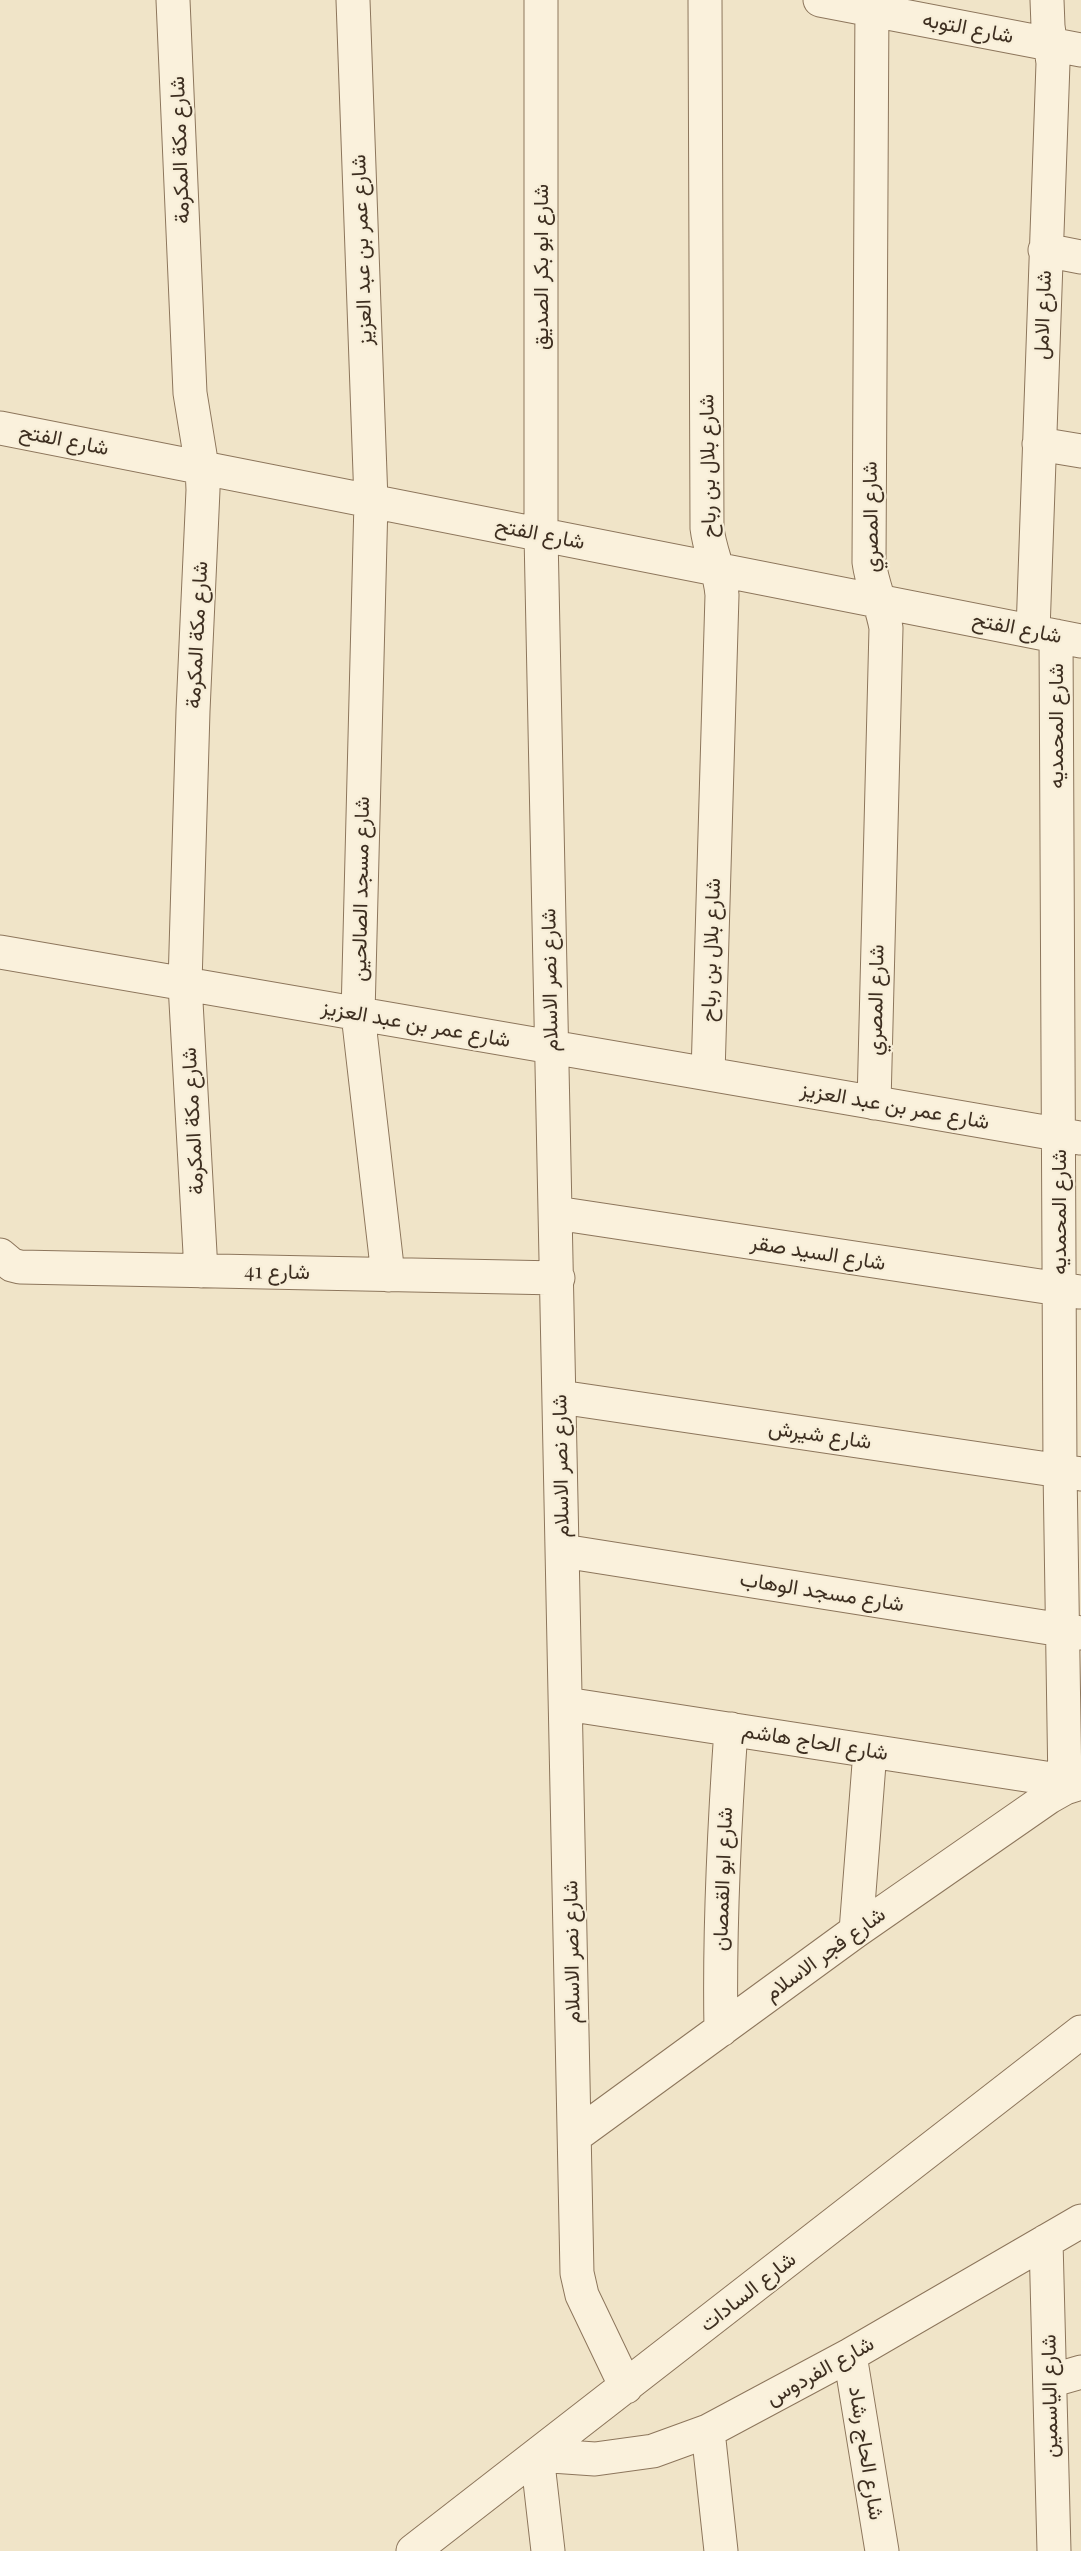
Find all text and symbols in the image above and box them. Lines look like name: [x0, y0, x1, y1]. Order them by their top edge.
street label: شارع التوبه: [920, 7, 1016, 49]
street label: شارع مكة المكرمة: [165, 76, 195, 224]
street label: شارع عمر بن عبد العزيز: [346, 154, 378, 346]
street label: شارع ابو بكر الصديق: [528, 184, 554, 350]
street label: شارع الامل: [1029, 270, 1057, 360]
street label: شارع بلال بن رباح: [694, 394, 722, 538]
street label: شارع الفتح: [17, 419, 111, 461]
street label: شارع المصري: [857, 461, 885, 573]
street label: شارع الفتح: [493, 513, 587, 555]
street label: شارع مكة المكرمة: [181, 561, 213, 709]
street label: شارع الفتح: [970, 607, 1064, 649]
street label: شارع المحمديه: [1043, 663, 1069, 789]
street label: شارع مسجد الصالحين: [347, 796, 375, 982]
street label: شارع بلال بن رباح: [696, 878, 726, 1022]
street label: شارع نصر الاسلام: [536, 908, 564, 1052]
street label: شارع المصري: [862, 944, 890, 1056]
street label: شارع عمر بن عبد العزيز: [320, 995, 512, 1053]
street label: شارع مكة المكرمة: [177, 1047, 209, 1195]
street label: شارع عمر بن عبد العزيز: [799, 1077, 991, 1135]
street label: شارع المحمديه: [1046, 1149, 1072, 1275]
street label: شارع السيد صقر: [749, 1230, 887, 1276]
street label: شارع 41: [244, 1259, 310, 1285]
street label: شارع نصر الاسلام: [547, 1394, 575, 1538]
street label: شارع شيرش: [767, 1415, 873, 1455]
street label: شارع مسجد الوهاب: [738, 1567, 906, 1617]
street label: شارع الحاج هاشم: [740, 1718, 890, 1766]
street label: شارع ابو القمصان: [708, 1806, 738, 1952]
street label: شارع نصر الاسلام: [558, 1880, 586, 2024]
street label: شارع فجر الاسلام: [760, 1902, 890, 2006]
street label: شارع السادات: [695, 2247, 801, 2337]
street label: شارع الفردوس: [762, 2331, 878, 2411]
street label: شارع الياسمين: [1036, 2334, 1064, 2458]
street label: شارع الحاج رشاد: [843, 2384, 889, 2522]

